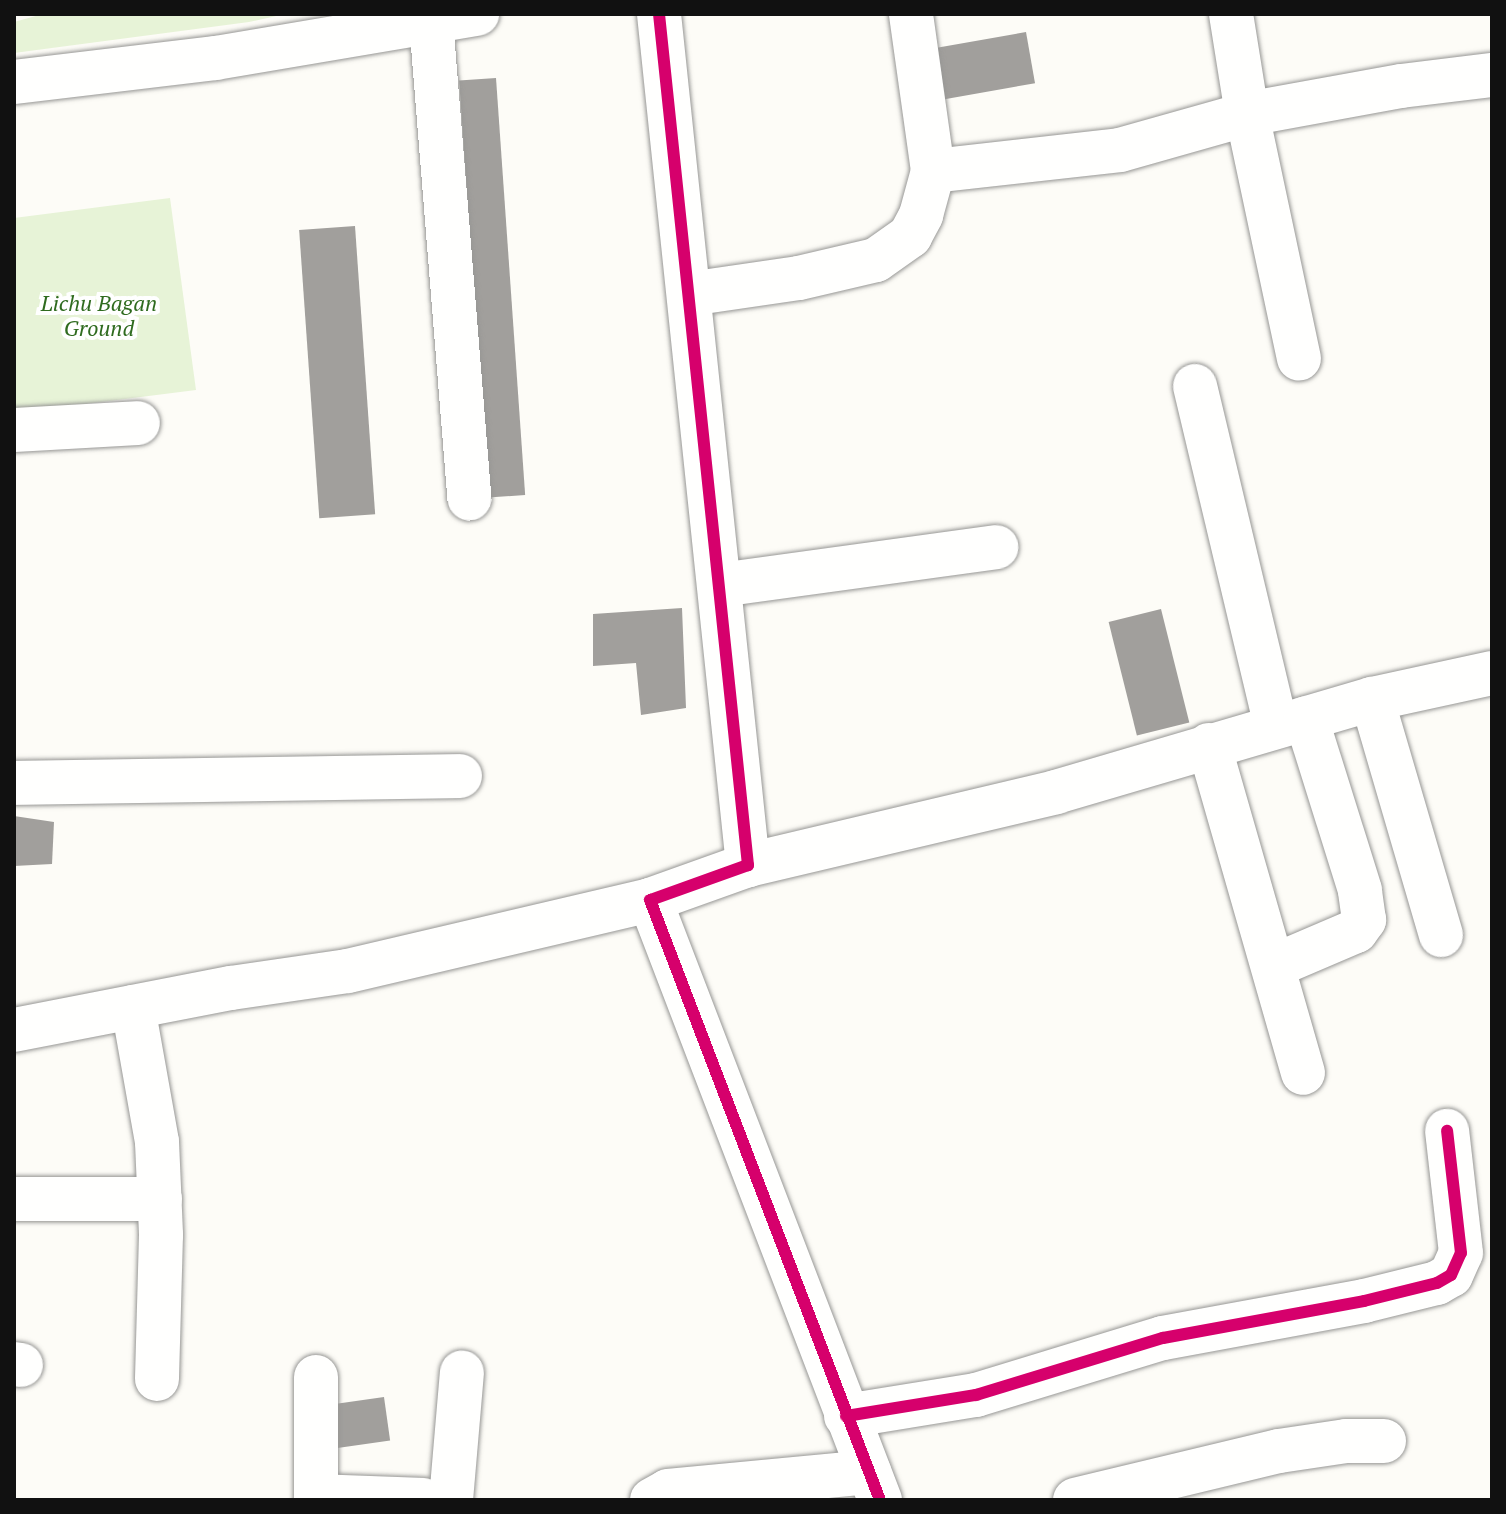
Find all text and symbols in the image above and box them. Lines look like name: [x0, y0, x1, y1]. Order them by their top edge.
park label: Lichu Bagan Ground: [41, 289, 157, 340]

